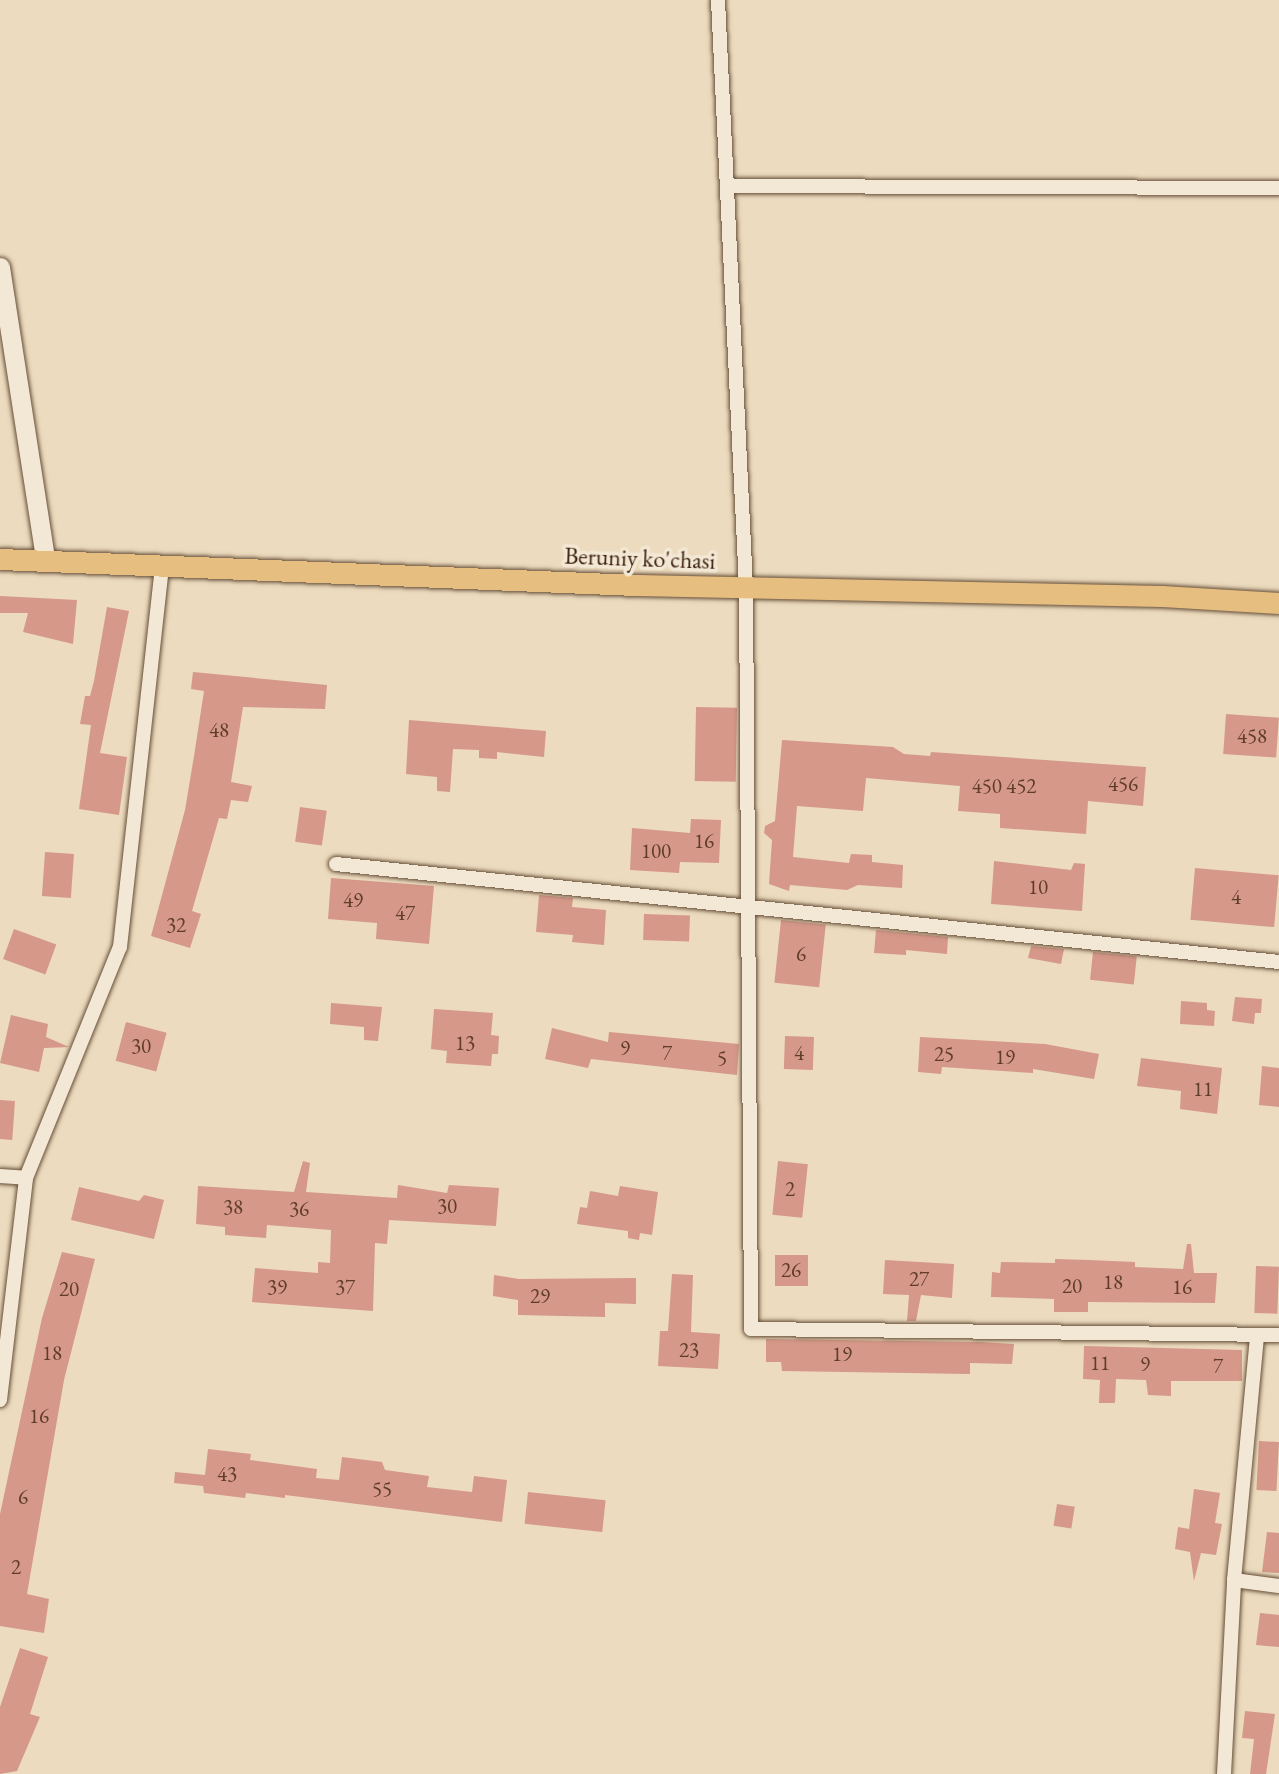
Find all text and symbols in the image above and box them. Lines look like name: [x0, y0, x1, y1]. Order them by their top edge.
street label: Beruniy ko'chasi: [564, 541, 716, 575]
house number: 48: [209, 717, 229, 743]
house number: 458: [1237, 723, 1267, 749]
house number: 456: [1108, 771, 1138, 797]
house number: 450 452: [972, 773, 1036, 799]
house number: 16: [694, 828, 714, 854]
house number: 100: [641, 838, 671, 864]
house number: 10: [1028, 874, 1048, 900]
house number: 4: [1231, 884, 1241, 910]
house number: 49: [343, 887, 363, 913]
house number: 47: [395, 900, 415, 926]
house number: 32: [166, 912, 186, 938]
house number: 6: [796, 941, 806, 967]
house number: 13: [455, 1030, 475, 1056]
house number: 30: [131, 1033, 151, 1059]
house number: 9: [620, 1035, 630, 1061]
house number: 7: [662, 1040, 672, 1066]
house number: 4: [794, 1040, 804, 1066]
house number: 25: [934, 1041, 954, 1067]
house number: 19: [995, 1044, 1015, 1070]
house number: 5: [717, 1045, 727, 1071]
house number: 11: [1193, 1076, 1213, 1102]
house number: 2: [785, 1176, 795, 1202]
house number: 30: [437, 1193, 457, 1219]
house number: 38: [223, 1194, 243, 1220]
house number: 36: [289, 1196, 309, 1222]
house number: 26: [781, 1257, 801, 1283]
house number: 27: [909, 1266, 929, 1292]
house number: 18: [1103, 1269, 1123, 1295]
house number: 20: [1062, 1273, 1082, 1299]
house number: 39: [267, 1274, 287, 1300]
house number: 37: [335, 1274, 355, 1300]
house number: 16: [1172, 1274, 1192, 1300]
house number: 20: [59, 1276, 79, 1302]
house number: 29: [530, 1283, 550, 1309]
house number: 23: [679, 1337, 699, 1363]
house number: 18: [42, 1340, 62, 1366]
house number: 19: [832, 1341, 852, 1367]
house number: 11: [1090, 1350, 1110, 1376]
house number: 9: [1140, 1351, 1150, 1377]
house number: 7: [1213, 1353, 1223, 1379]
house number: 16: [29, 1403, 49, 1429]
house number: 43: [217, 1461, 237, 1487]
house number: 55: [372, 1476, 392, 1502]
house number: 6: [18, 1484, 28, 1510]
house number: 2: [11, 1554, 21, 1580]

